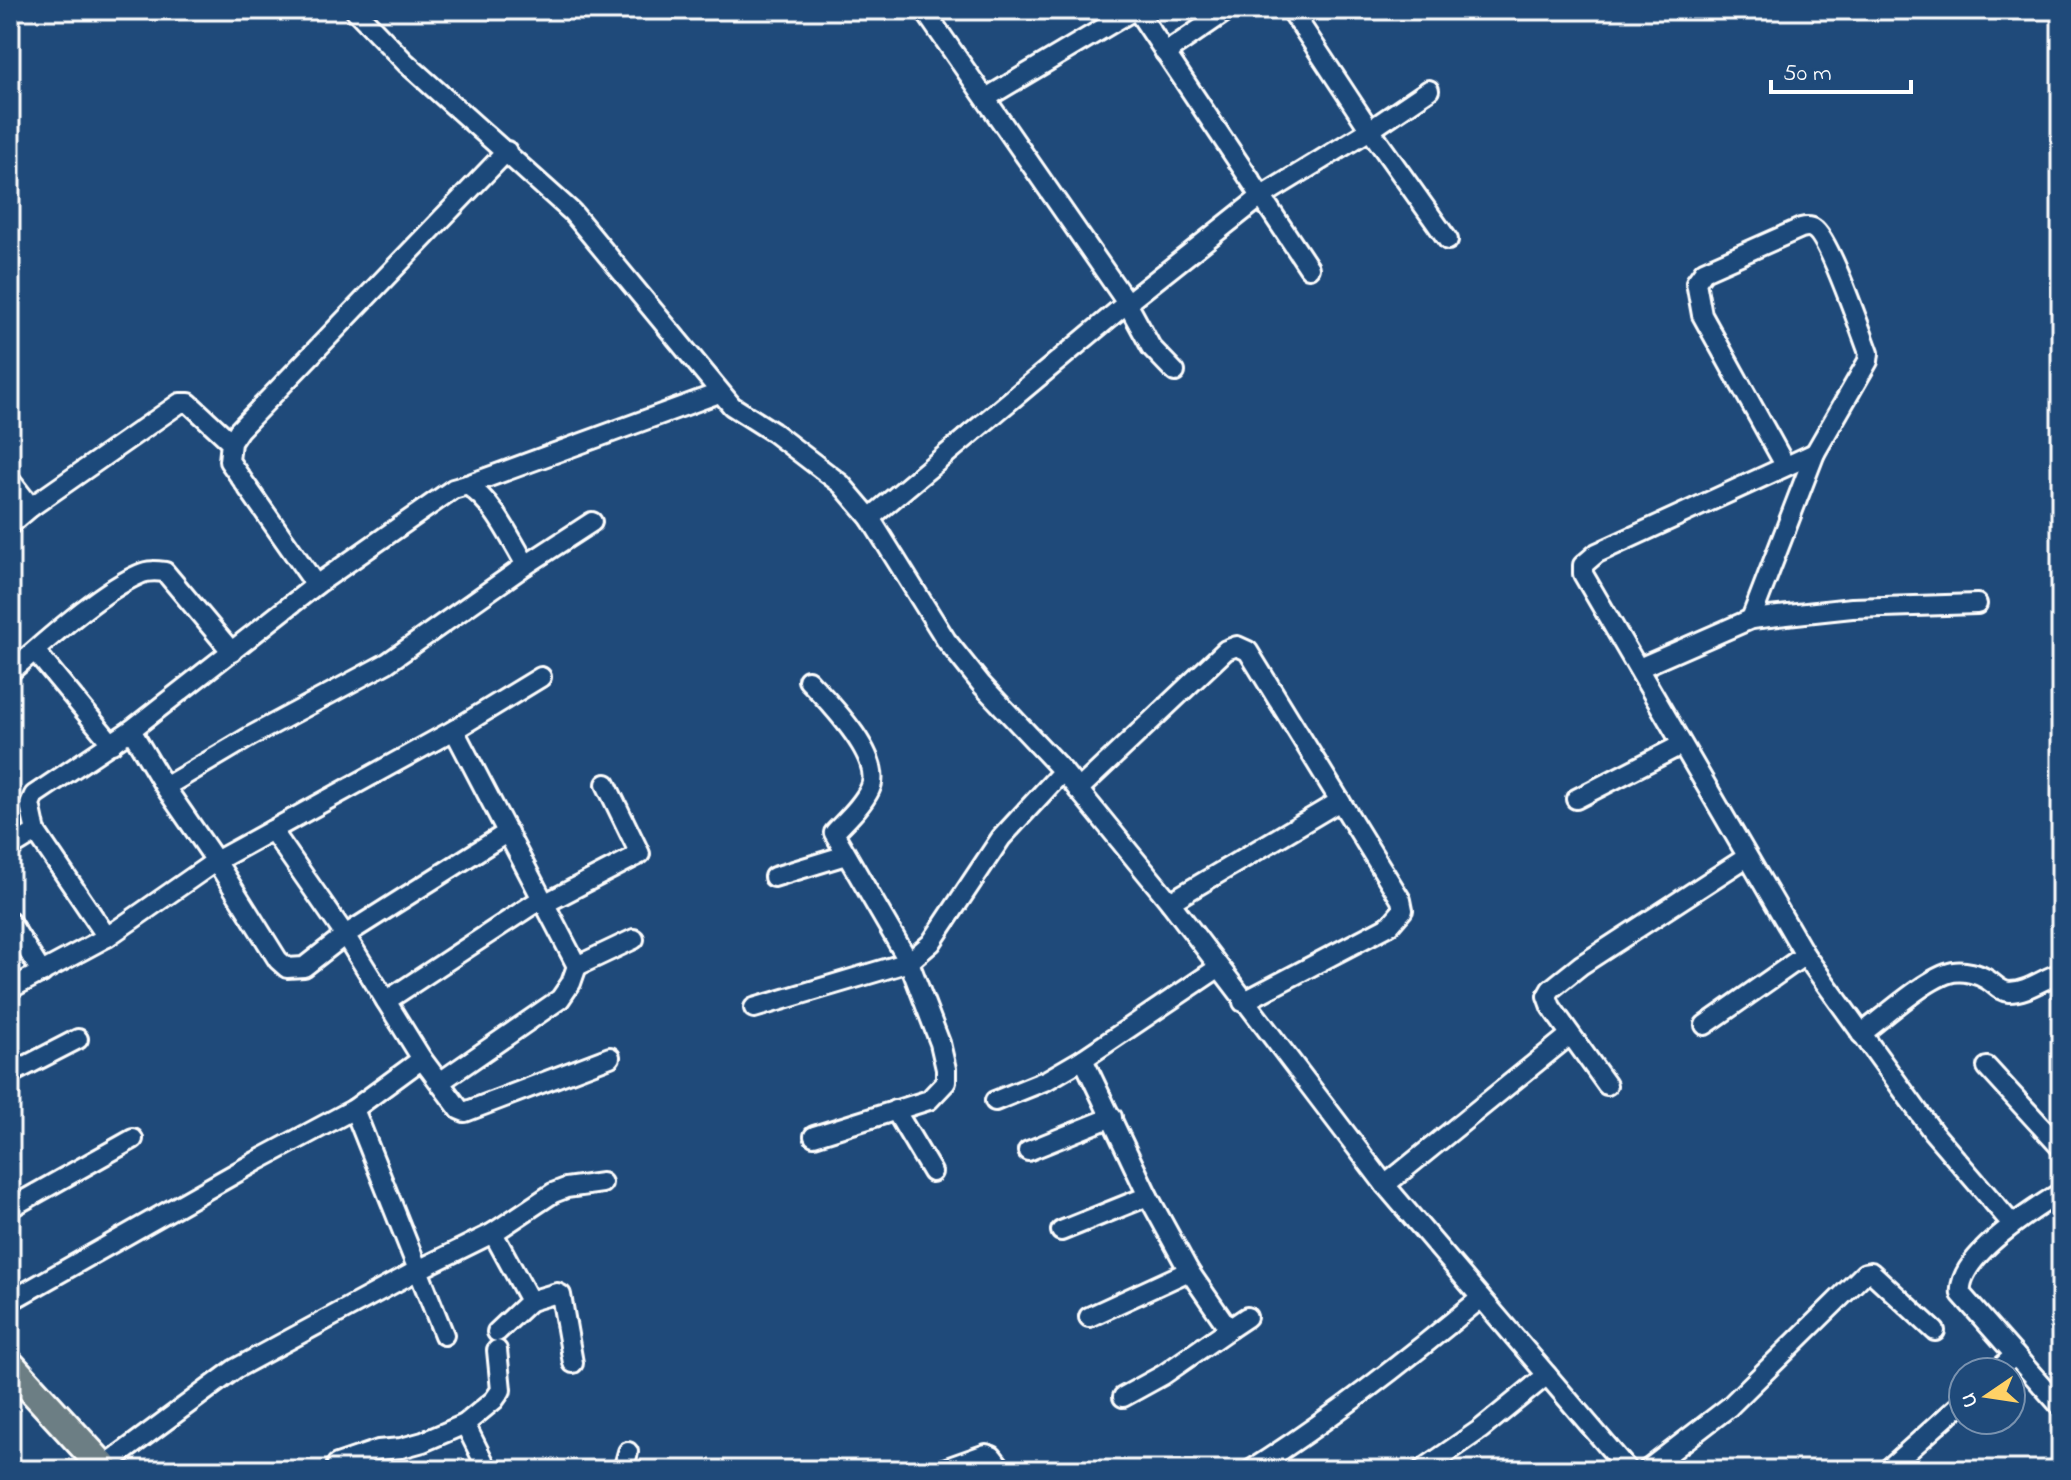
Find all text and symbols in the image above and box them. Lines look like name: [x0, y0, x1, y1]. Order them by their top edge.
scale bar: [1771, 44, 1911, 94]
text: 50 m: [1783, 57, 1832, 92]
north arrow: [1947, 1356, 2027, 1436]
text: U: [1953, 1389, 1988, 1410]

